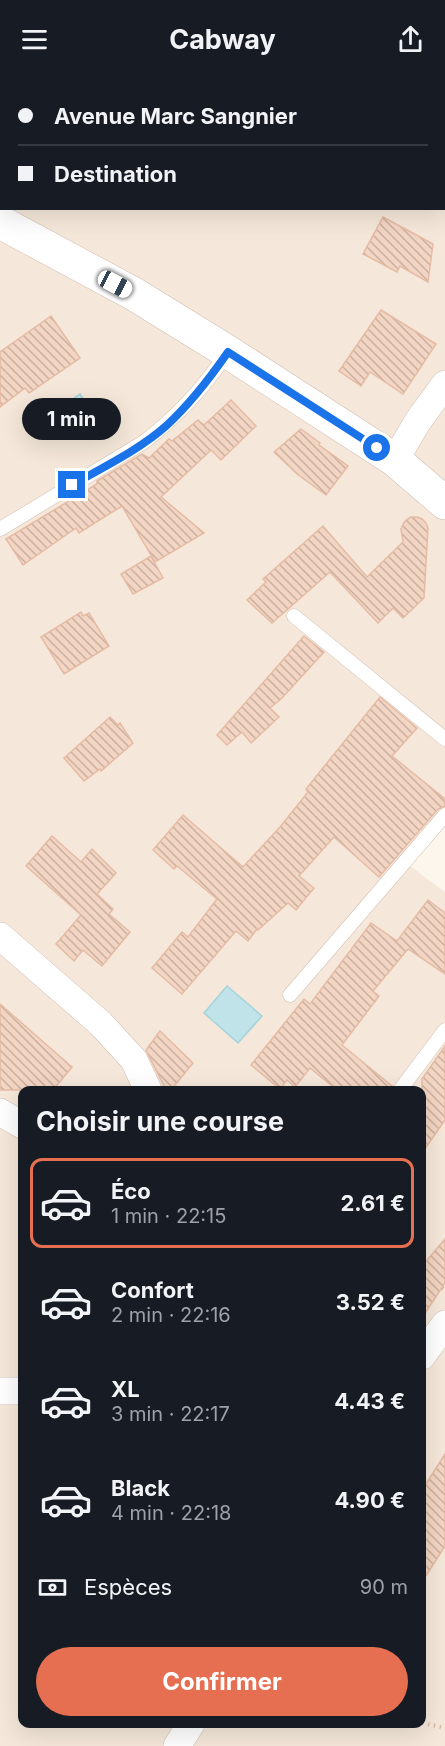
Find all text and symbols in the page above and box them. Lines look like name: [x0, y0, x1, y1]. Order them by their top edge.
icon: menu: [18, 23, 51, 56]
text: Cabway: [169, 23, 276, 56]
icon: share: [394, 23, 427, 56]
text: Avenue Marc Sangnier: [54, 103, 297, 129]
text: Destination: [54, 161, 177, 187]
car: [95, 268, 135, 300]
callout: 1 min: [22, 398, 122, 440]
text: 1 min: [47, 407, 96, 431]
route start: [363, 434, 390, 461]
route end: [58, 471, 85, 498]
text: Choisir une course: [36, 1105, 284, 1138]
icon: car: [39, 1176, 93, 1230]
text: Éco: [111, 1178, 151, 1204]
text: 2.61 €: [340, 1190, 405, 1216]
text: 1 min · 22:15: [111, 1204, 226, 1228]
icon: car: [39, 1275, 93, 1329]
text: Confort: [111, 1277, 194, 1303]
text: 3.52 €: [336, 1289, 405, 1315]
text: 2 min · 22:16: [111, 1303, 231, 1327]
icon: car: [39, 1374, 93, 1428]
text: XL: [111, 1376, 140, 1402]
text: 4.43 €: [334, 1388, 405, 1414]
text: 3 min · 22:17: [111, 1402, 230, 1426]
icon: car: [39, 1473, 93, 1527]
text: Black: [111, 1475, 170, 1501]
text: 4.90 €: [334, 1487, 405, 1513]
text: 4 min · 22:18: [111, 1501, 231, 1525]
icon: cash: [36, 1571, 69, 1604]
text: Espèces: [84, 1574, 172, 1600]
text: 90 m: [360, 1575, 408, 1599]
button: Confirmer: [36, 1647, 408, 1716]

